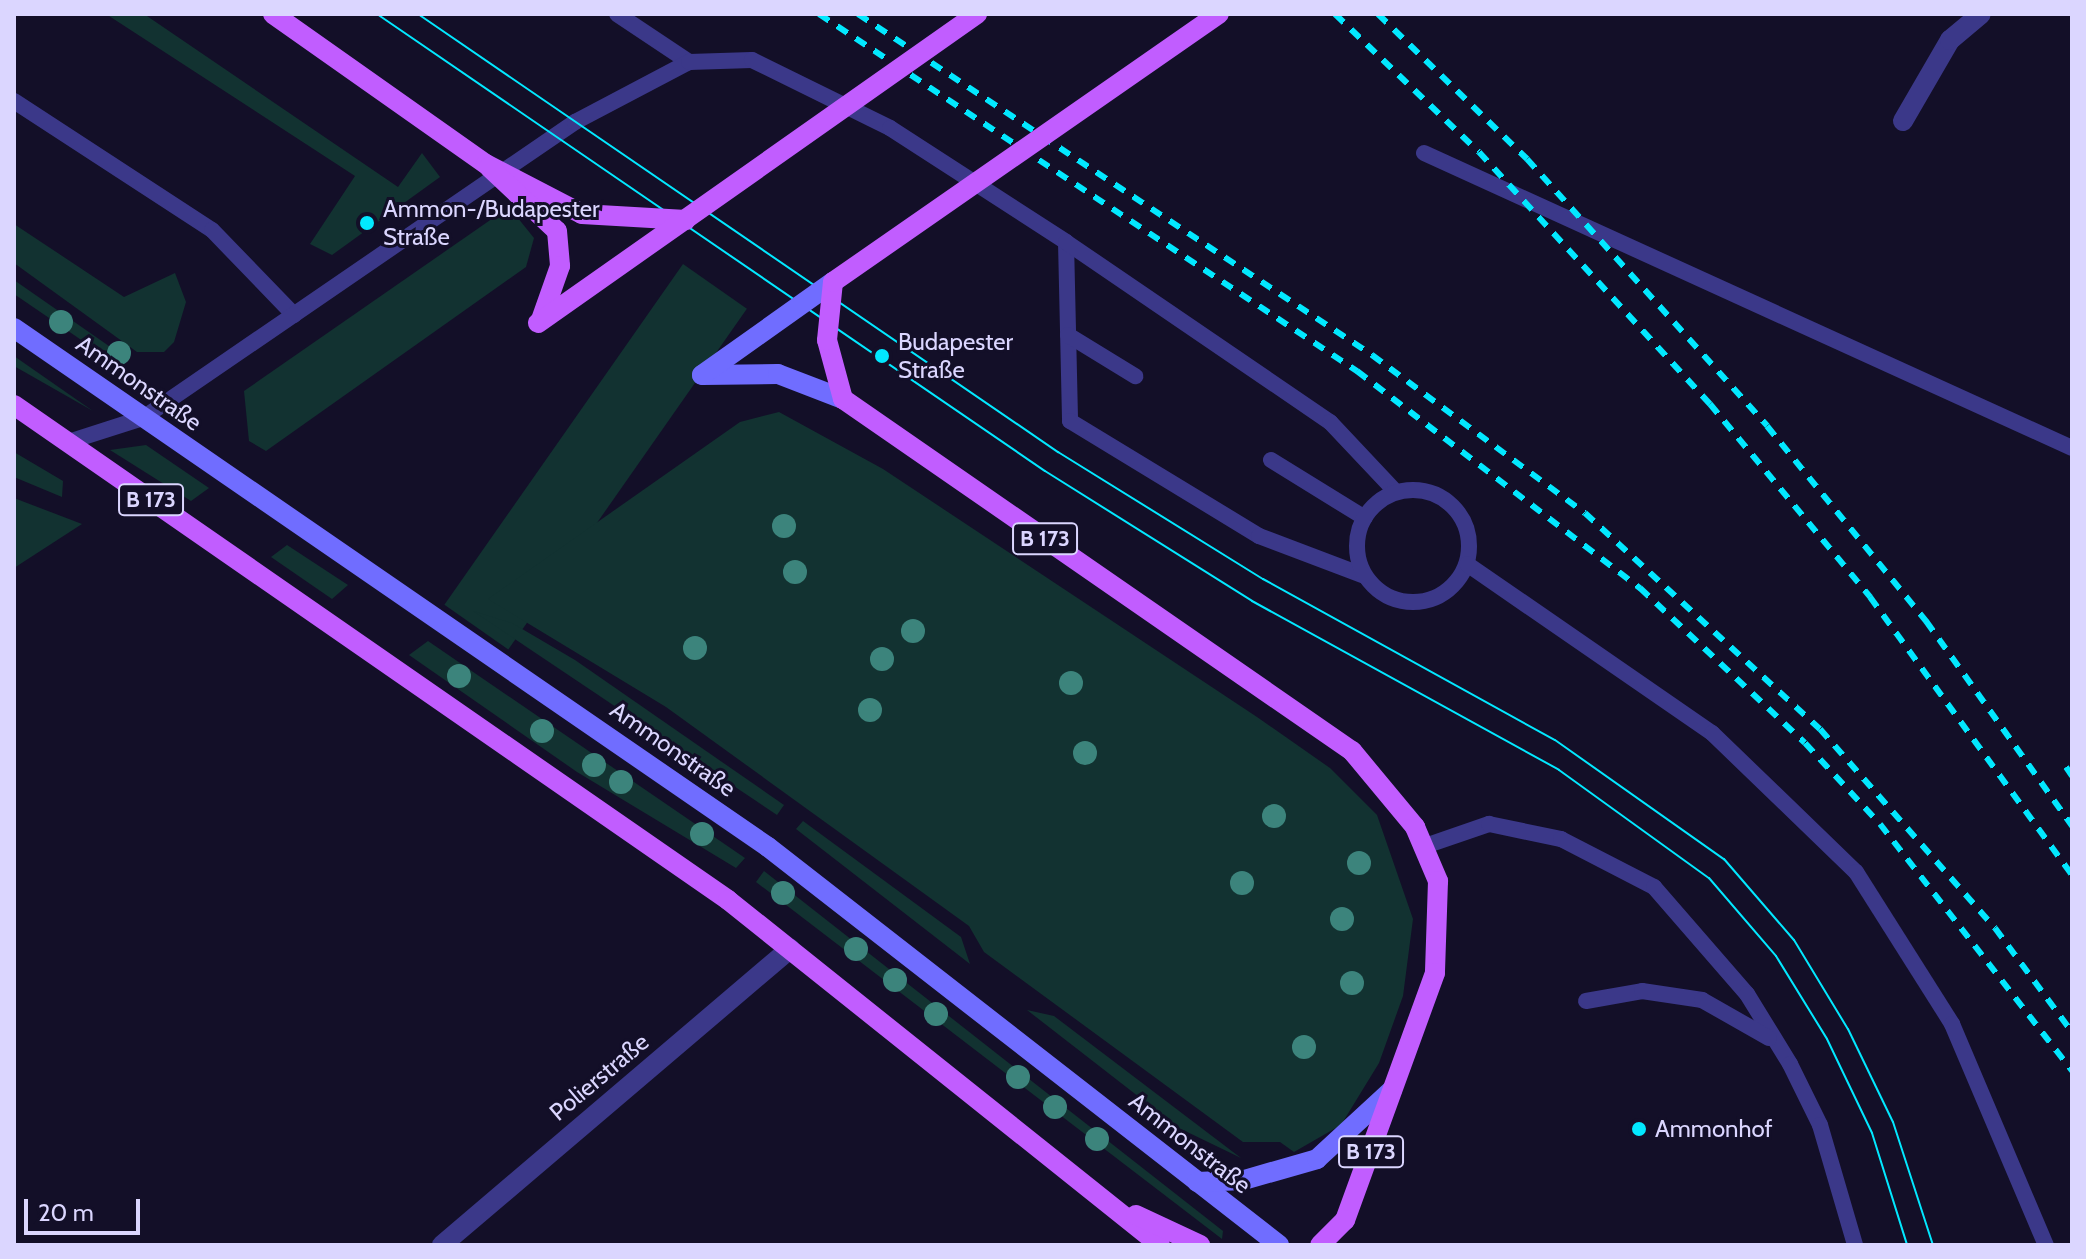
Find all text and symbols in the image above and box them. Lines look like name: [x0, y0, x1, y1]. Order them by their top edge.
place label: Ammon-/Budapester Straße: [383, 195, 600, 251]
marker: Ammon-/Budapester Straße: [358, 214, 376, 232]
place label: Budapester Straße: [898, 328, 1013, 384]
street label: Ammonstraße: [71, 329, 207, 437]
marker: Budapester Straße: [873, 347, 891, 365]
road number: B 173: [117, 482, 185, 518]
road number: B 173: [1011, 521, 1079, 557]
street label: Ammonstraße: [605, 695, 741, 803]
street label: Polierstraße: [544, 1027, 654, 1127]
street label: Ammonstraße: [1123, 1087, 1257, 1199]
place label: Ammonhof: [1655, 1115, 1773, 1143]
marker: Ammonhof: [1630, 1120, 1648, 1138]
road number: B 173: [1337, 1134, 1405, 1170]
scale bar: [28, 1183, 144, 1233]
text: 20 m: [38, 1198, 94, 1227]

